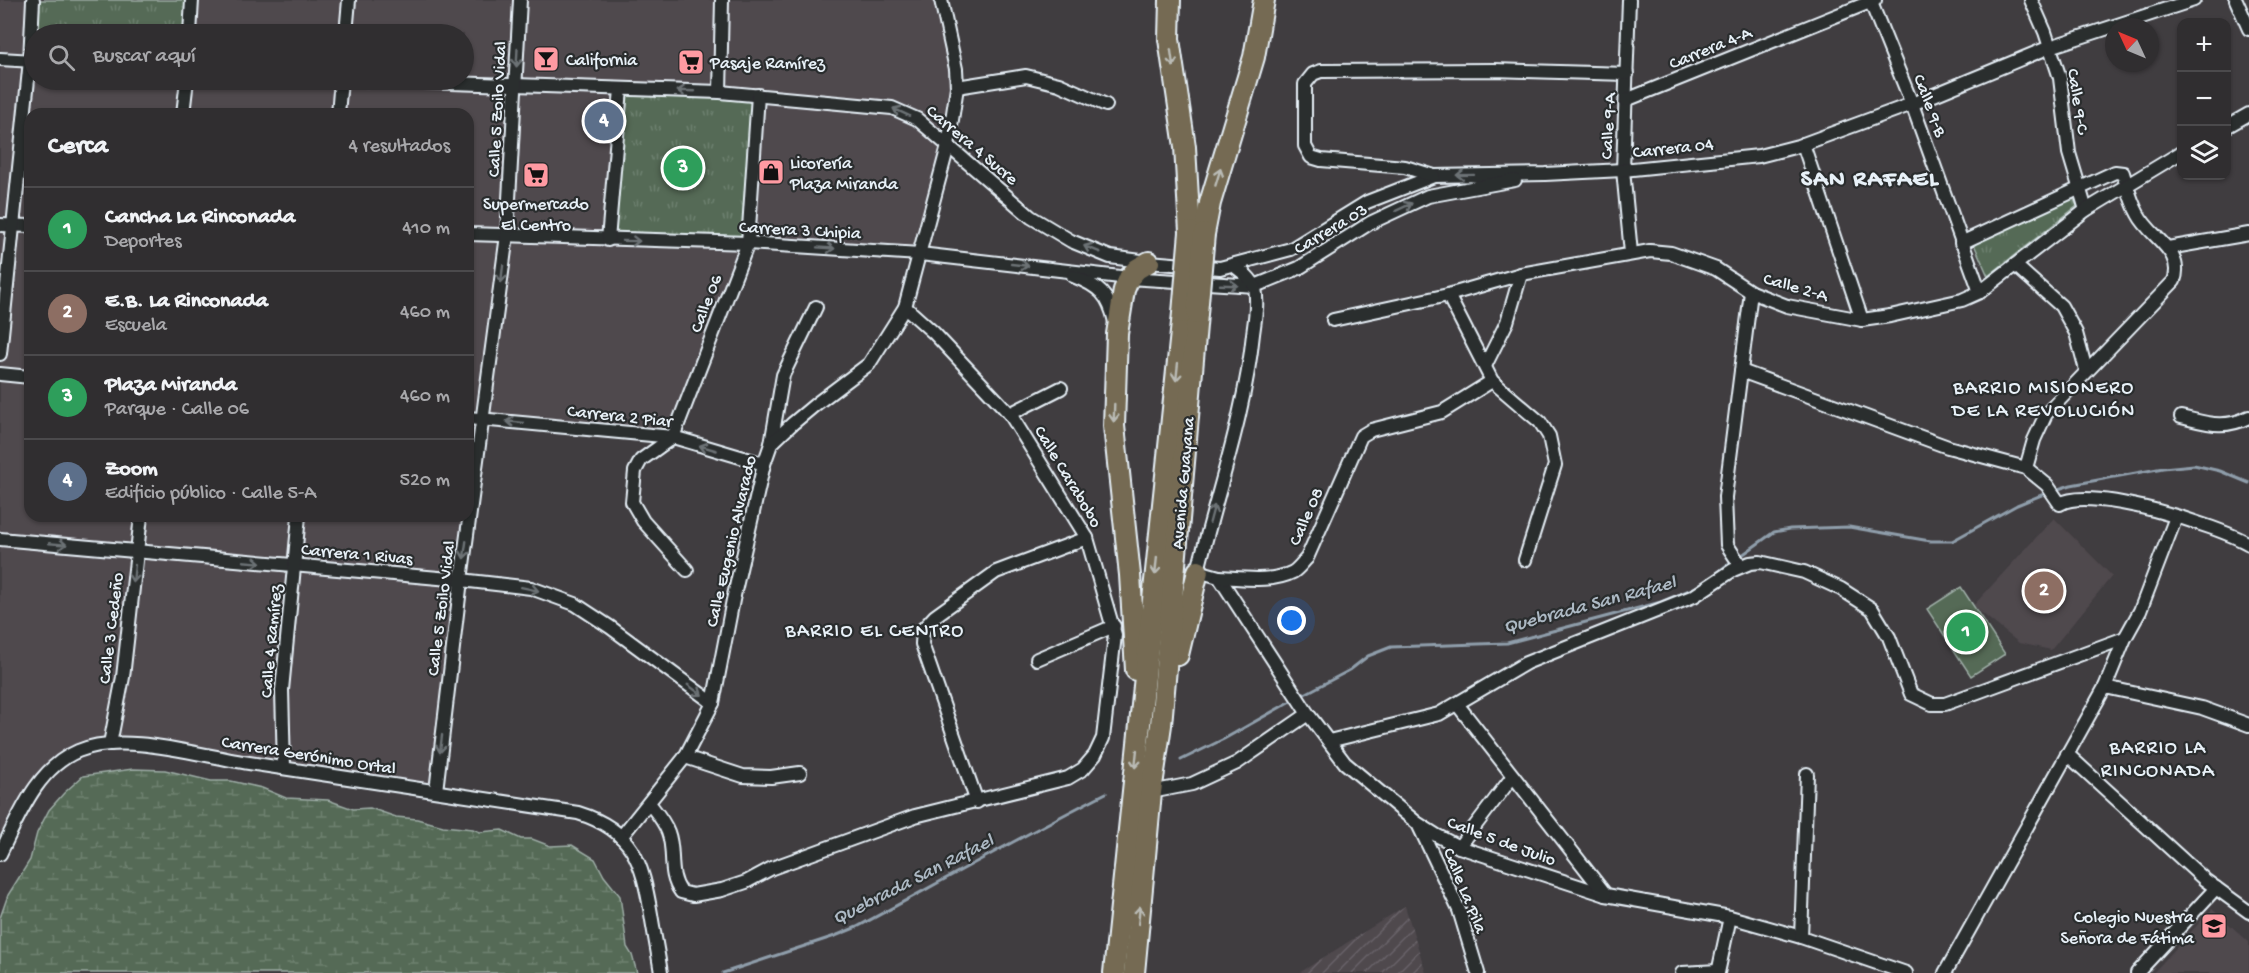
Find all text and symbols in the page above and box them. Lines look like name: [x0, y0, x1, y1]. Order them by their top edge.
north arrow: [2105, 18, 2159, 72]
map controls: [2177, 18, 2231, 180]
button: +: [2177, 18, 2231, 72]
street label: Carrera 4-A: [1667, 23, 1757, 75]
search box: [24, 24, 474, 90]
icon: search: [45, 41, 78, 74]
street label: Calle 5 Zoilo Vidal: [484, 41, 513, 178]
text: Buscar aquí: [93, 44, 196, 70]
bar icon: California: [531, 44, 561, 74]
supermarket icon: Pasaje Ramírez: [676, 47, 706, 77]
one-way arrow: [512, 48, 523, 68]
one-way arrow: [1166, 48, 1177, 68]
place label: California: [566, 51, 638, 72]
place label: Pasaje Ramírez: [709, 54, 826, 75]
street label: Calle 9-C: [2061, 67, 2092, 137]
street label: Calle 9-B: [1907, 72, 1950, 141]
button: −: [2177, 72, 2231, 126]
one-way arrow: [677, 85, 697, 97]
street label: Calle 9-A: [1597, 91, 1622, 160]
pin: 4: [584, 98, 624, 144]
street label: Carrera 4 Sucre: [921, 101, 1022, 191]
one-way arrow: [892, 106, 910, 117]
button: layers: [2177, 126, 2231, 180]
text: Cerca: [48, 132, 108, 163]
street label: Carrera 04: [1632, 135, 1715, 164]
text: 4 resultados: [349, 136, 450, 159]
pin: 3: [664, 146, 702, 190]
place label: Licorería Plaza Miranda: [789, 154, 899, 196]
shop icon: Licorería Plaza Miranda: [756, 157, 786, 187]
supermarket icon: Supermercado El Centro: [521, 160, 551, 190]
district label: SAN RAFAEL: [1801, 166, 1940, 195]
one-way arrow: [1213, 168, 1224, 187]
one-way arrow: [1456, 169, 1476, 181]
place label: Supermercado El Centro: [483, 195, 589, 237]
street label: Carrera 03: [1291, 200, 1372, 260]
one-way arrow: [1395, 201, 1413, 213]
text: Cancha La Rinconada: [105, 205, 295, 231]
text: 1: [63, 218, 72, 241]
text: 410 m: [402, 218, 450, 241]
street label: Carrera 3 Chipia: [738, 218, 862, 245]
text: Deportes: [105, 231, 182, 254]
one-way arrow: [621, 235, 641, 246]
one-way arrow: [816, 243, 836, 254]
one-way arrow: [1083, 243, 1102, 254]
one-way arrow: [1010, 260, 1030, 271]
one-way arrow: [496, 263, 507, 283]
street label: Calle 2-A: [1761, 269, 1831, 308]
street label: Calle 06: [687, 271, 728, 336]
one-way arrow: [1219, 279, 1239, 291]
text: E.B. La Rinconada: [105, 289, 268, 315]
text: 2: [63, 302, 72, 325]
text: 460 m: [400, 302, 450, 325]
text: Escuela: [105, 315, 167, 338]
one-way arrow: [1171, 361, 1182, 381]
text: Plaza Miranda: [105, 373, 237, 399]
district label: BARRIO MISIONERO DE LA REVOLUCIÓN: [1950, 378, 2136, 424]
text: 3: [62, 386, 73, 409]
text: 460 m: [400, 386, 450, 409]
text: Parque · Calle 06: [105, 399, 249, 422]
street label: Carrera 2 Piar: [566, 402, 675, 434]
one-way arrow: [1109, 403, 1120, 423]
street label: Avenida Guayana: [1168, 415, 1201, 550]
one-way arrow: [506, 416, 526, 427]
street label: Calle Carabobo: [1028, 423, 1105, 532]
one-way arrow: [699, 442, 718, 453]
street label: Calle Eugenio Alvarado: [702, 454, 762, 629]
text: Zoom: [105, 457, 158, 483]
text: 4: [63, 470, 72, 493]
text: 520 m: [399, 470, 450, 493]
text: Edificio público · Calle 5-A: [105, 483, 316, 506]
street label: Calle 08: [1285, 485, 1329, 549]
one-way arrow: [1207, 505, 1218, 524]
one-way arrow: [48, 539, 68, 550]
street label: Carrera 1 Rivas: [300, 540, 415, 571]
street label: Calle 5 Zoilo Vidal: [424, 540, 461, 677]
one-way arrow: [459, 540, 470, 560]
one-way arrow: [1150, 555, 1161, 575]
one-way arrow: [242, 556, 262, 567]
one-way arrow: [129, 564, 140, 584]
pin: 2: [2024, 568, 2064, 614]
street label: Calle 3 Cedeño: [95, 572, 130, 685]
water label: Quebrada San Rafael: [1501, 572, 1680, 640]
street label: Calle 4 Ramírez: [257, 583, 288, 699]
one-way arrow: [520, 584, 539, 596]
your location: [1277, 606, 1306, 635]
pin: 1: [1946, 610, 1986, 654]
district label: BARRIO EL CENTRO: [784, 621, 965, 644]
one-way arrow: [686, 684, 702, 696]
street label: Carrera Gerónimo Ortal: [220, 732, 397, 781]
one-way arrow: [436, 733, 447, 753]
district label: BARRIO LA RINCONADA: [2101, 738, 2215, 784]
one-way arrow: [1130, 749, 1141, 769]
street label: Calle 5 de Julio: [1444, 813, 1558, 872]
water label: Quebrada San Rafael: [829, 830, 999, 932]
street label: Calle La Pila: [1437, 845, 1491, 937]
one-way arrow: [1134, 905, 1145, 925]
place label: Colegio Nuestra Señora de Fátima: [2061, 908, 2195, 950]
school or university icon: Colegio Nuestra Señora de Fátima: [2199, 911, 2229, 941]

